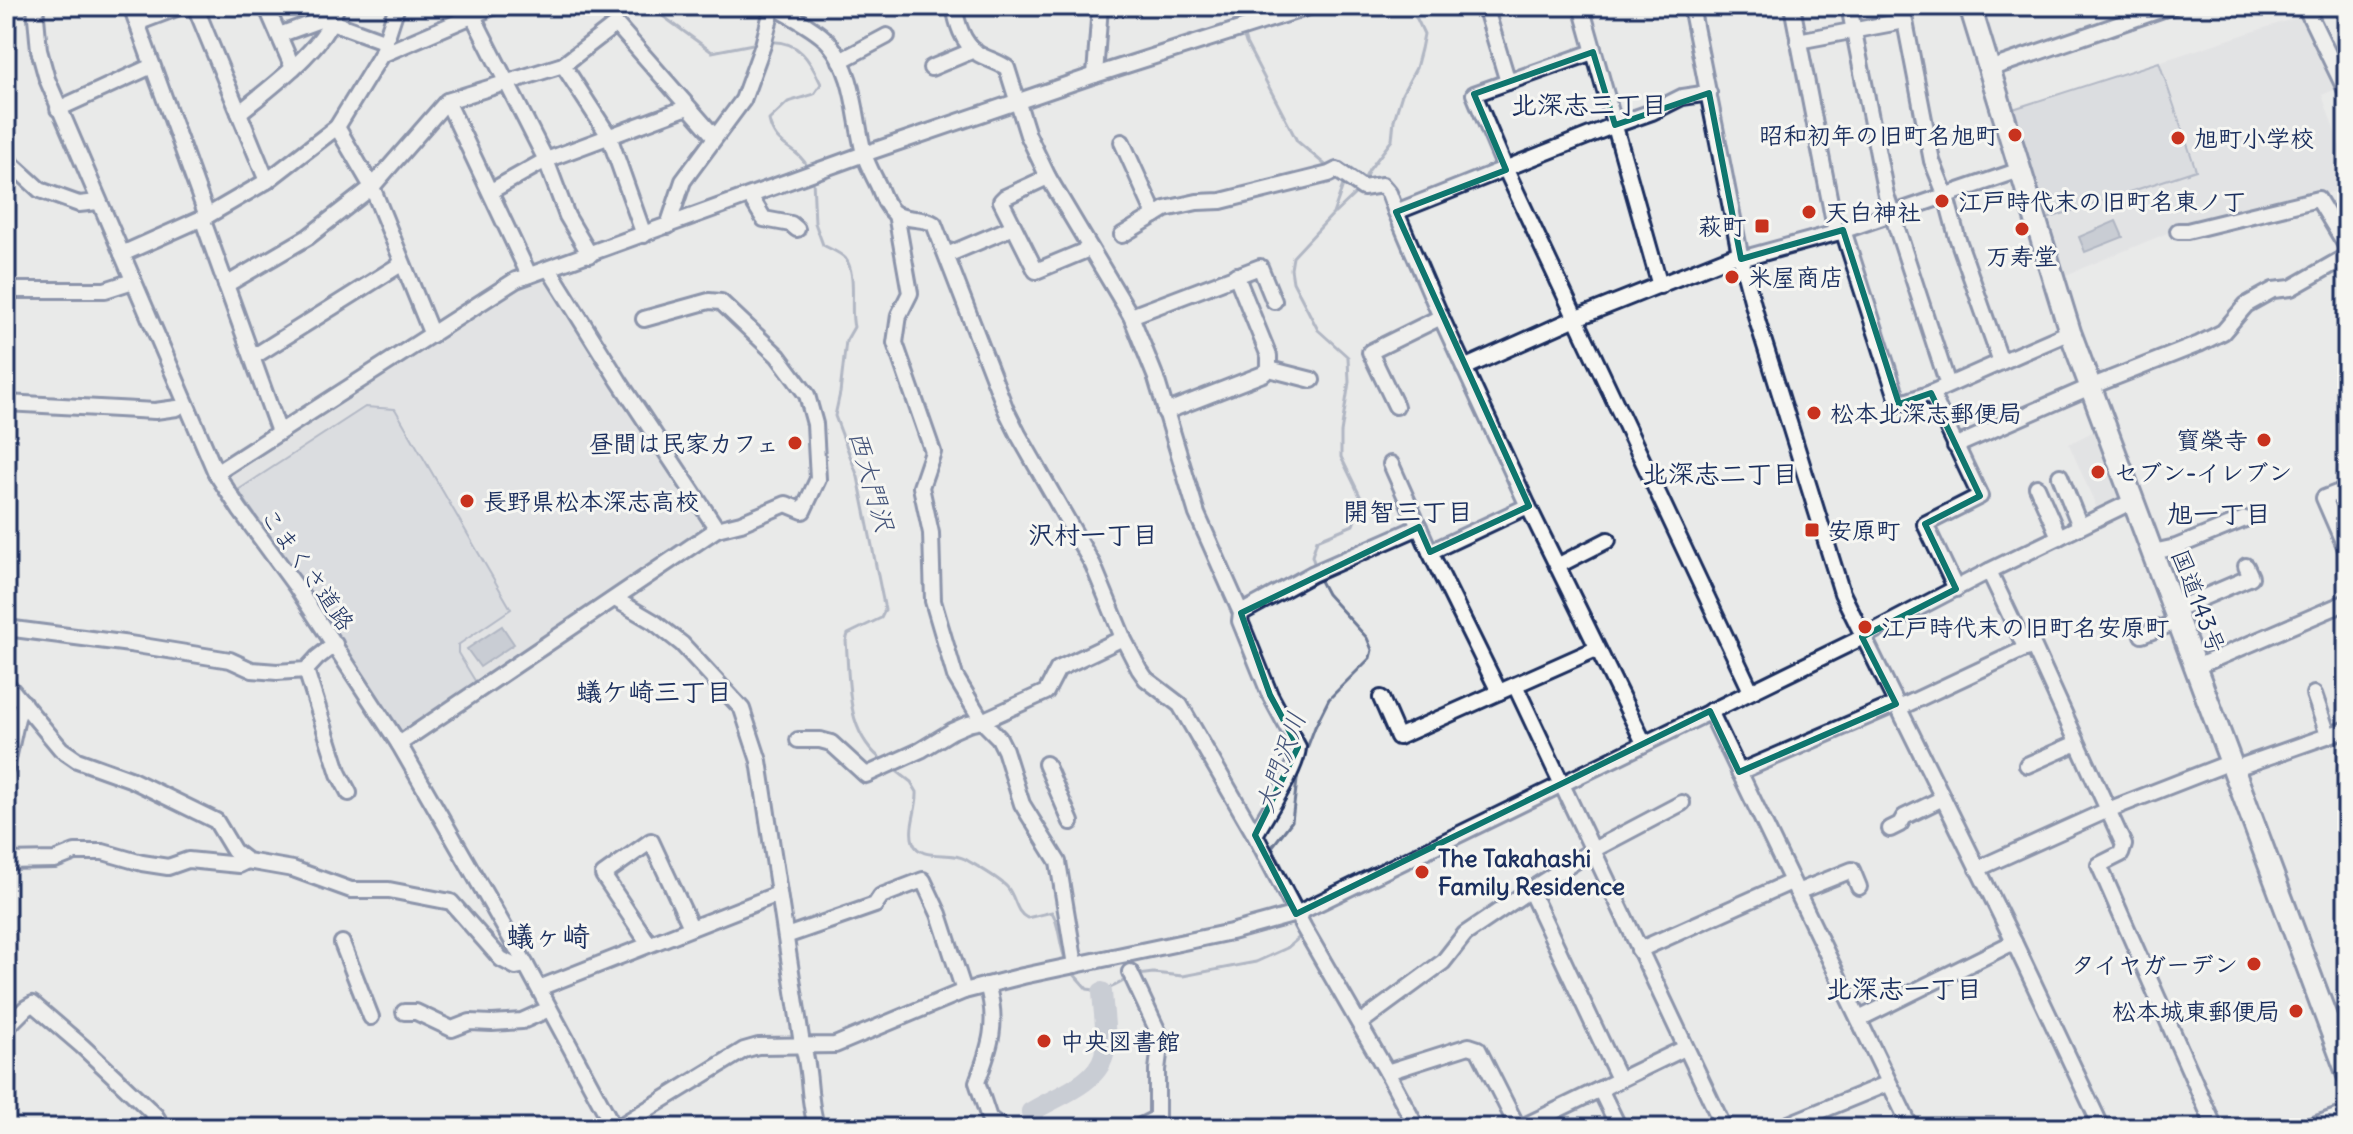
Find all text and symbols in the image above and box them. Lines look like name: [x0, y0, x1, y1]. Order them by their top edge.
district label: 北深志三丁目: [1511, 88, 1667, 121]
place label: 昭和初年の旧町名旭町: [1759, 120, 1999, 150]
place label: 旭町小学校: [2194, 123, 2314, 153]
marker: 昭和初年の旧町名旭町: [2006, 126, 2024, 144]
marker: 旭町小学校: [2169, 129, 2187, 147]
place label: 江戸時代末の旧町名東ノ丁: [1958, 186, 2246, 216]
marker: 江戸時代末の旧町名東ノ丁: [1933, 192, 1951, 210]
place label: 天白神社: [1825, 197, 1921, 227]
marker: 天白神社: [1800, 203, 1818, 221]
place label: 萩町: [1698, 211, 1746, 241]
marker: 萩町: [1753, 217, 1771, 235]
marker: 万寿堂: [2013, 220, 2031, 238]
place label: 万寿堂: [1986, 241, 2058, 271]
place label: 米屋商店: [1748, 262, 1844, 292]
marker: 米屋商店: [1723, 268, 1741, 286]
place label: 松本北深志郵便局: [1830, 398, 2022, 428]
marker: 松本北深志郵便局: [1805, 404, 1823, 422]
place label: 寳榮寺: [2176, 425, 2248, 455]
water label: 西大門沢: [842, 426, 902, 536]
place label: 昼間は民家カフェ: [589, 428, 779, 458]
marker: 寳榮寺: [2255, 431, 2273, 449]
marker: 昼間は民家カフェ: [786, 434, 804, 452]
district label: 北深志二丁目: [1642, 457, 1798, 490]
place label: セブン-イレブン: [2114, 457, 2292, 487]
marker: セブン-イレブン: [2089, 463, 2107, 481]
place label: 長野県松本深志高校: [483, 486, 699, 516]
marker: 長野県松本深志高校: [458, 492, 476, 510]
district label: 開智三丁目: [1343, 495, 1473, 528]
district label: 旭一丁目: [2167, 497, 2271, 530]
street label: こまくさ道路: [254, 501, 362, 637]
place label: 安原町: [1828, 515, 1900, 545]
district label: 沢村一丁目: [1028, 518, 1158, 551]
marker: 安原町: [1803, 521, 1821, 539]
street label: 国道143号: [2165, 545, 2233, 657]
place label: 江戸時代末の旧町名安原町: [1881, 612, 2169, 642]
marker: 江戸時代末の旧町名安原町: [1856, 618, 1874, 636]
district label: 蟻ケ崎三丁目: [576, 675, 732, 708]
water label: 大門沢川: [1247, 707, 1313, 817]
place label: The Takahashi Family Residence: [1438, 843, 1625, 901]
marker: The Takahashi Family Residence: [1413, 863, 1431, 881]
district label: 蟻ヶ崎: [506, 918, 590, 954]
place label: タイヤガーデン: [2071, 949, 2238, 979]
marker: タイヤガーデン: [2245, 955, 2263, 973]
district label: 北深志一丁目: [1826, 972, 1982, 1005]
place label: 松本城東郵便局: [2112, 996, 2280, 1026]
marker: 松本城東郵便局: [2287, 1002, 2305, 1020]
place label: 中央図書館: [1060, 1026, 1180, 1056]
marker: 中央図書館: [1035, 1032, 1053, 1050]

